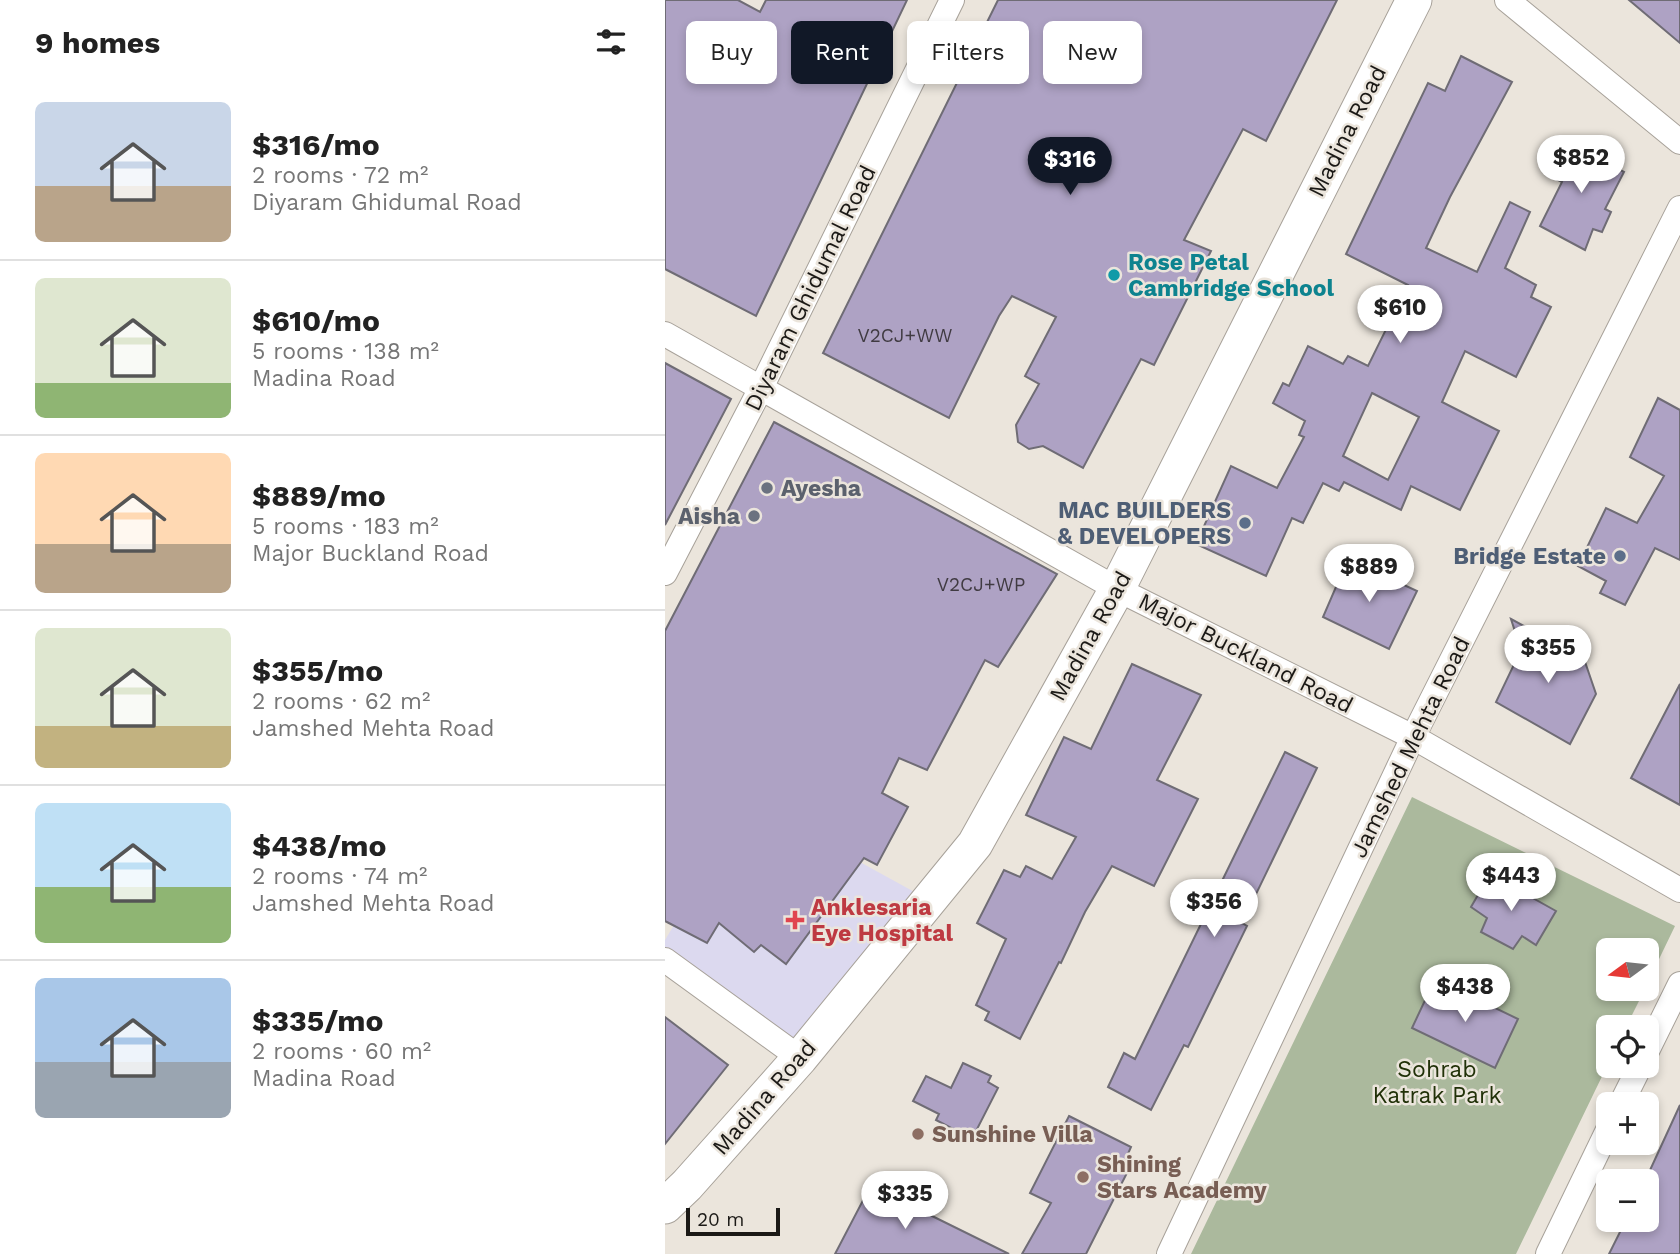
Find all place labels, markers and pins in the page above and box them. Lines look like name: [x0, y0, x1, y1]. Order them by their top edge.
pin: $852: [1540, 136, 1622, 195]
pin: $316: [1029, 138, 1111, 197]
place label: Rose Petal Cambridge School: [1128, 249, 1335, 302]
marker: Rose Petal Cambridge School: [1106, 267, 1122, 283]
pin: $610: [1359, 286, 1441, 345]
place label: Ayesha: [781, 475, 862, 502]
marker: Ayesha: [759, 480, 775, 496]
place label: MAC BUILDERS & DEVELOPERS: [1057, 497, 1231, 550]
place label: Aisha: [678, 503, 741, 530]
marker: Aisha: [746, 508, 762, 524]
marker: MAC BUILDERS & DEVELOPERS: [1237, 515, 1253, 531]
place label: Bridge Estate: [1453, 543, 1606, 570]
pin: $889: [1328, 544, 1410, 604]
marker: Bridge Estate: [1612, 548, 1628, 564]
pin: $355: [1507, 626, 1589, 685]
pin: $443: [1470, 853, 1552, 913]
pin: $356: [1173, 880, 1255, 939]
place label: Anklesaria Eye Hospital: [811, 894, 954, 947]
marker: Anklesaria Eye Hospital: [785, 910, 805, 930]
pin: $438: [1424, 964, 1506, 1024]
place label: Sunshine Villa: [932, 1121, 1094, 1148]
marker: Sunshine Villa: [910, 1126, 926, 1142]
place label: Shining Stars Academy: [1097, 1151, 1267, 1204]
marker: Shining Stars Academy: [1075, 1169, 1091, 1185]
pin: $335: [864, 1172, 946, 1231]

